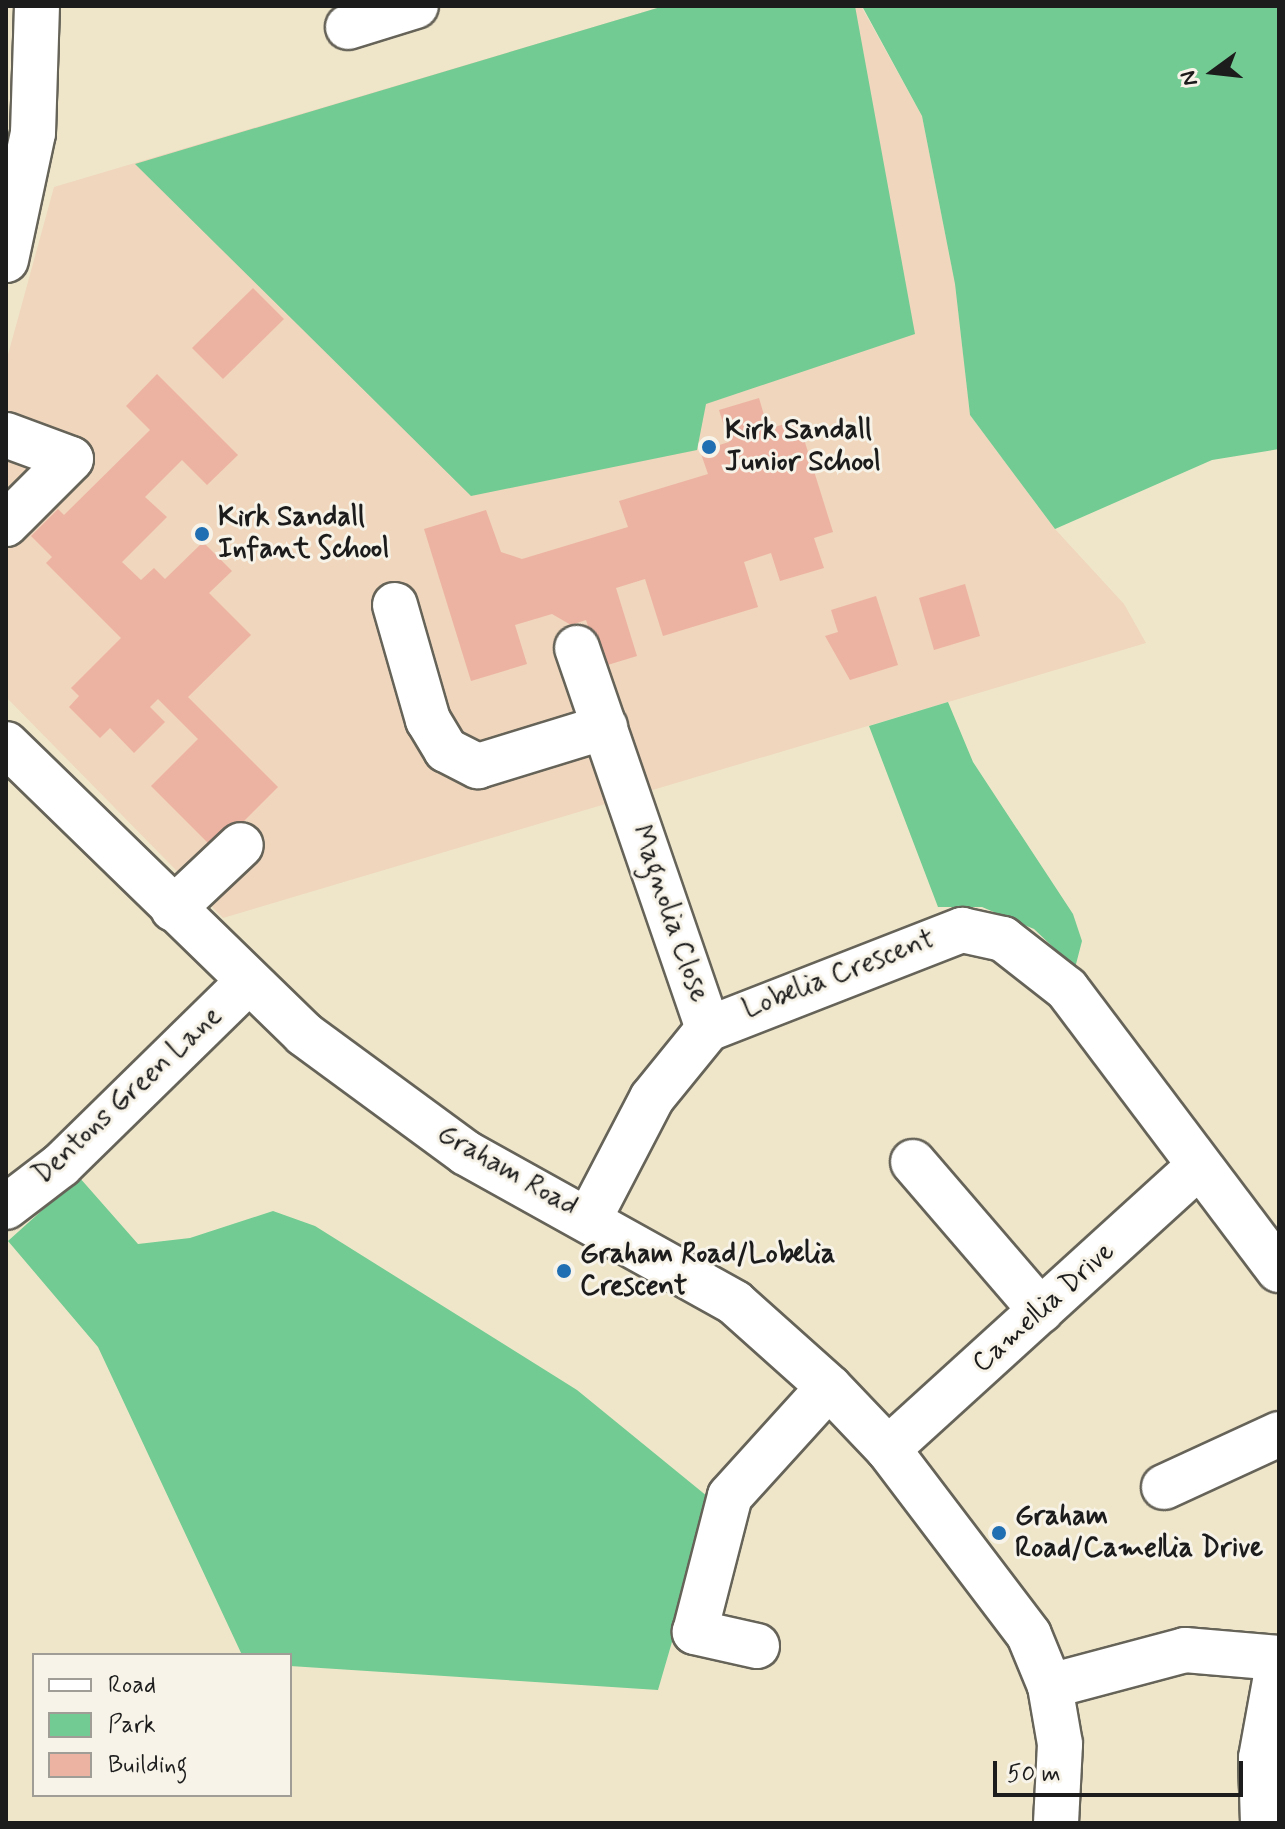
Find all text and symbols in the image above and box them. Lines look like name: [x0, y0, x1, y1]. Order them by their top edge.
north arrow: [1173, 32, 1253, 112]
text: N: [1174, 68, 1205, 89]
place label: Kirk Sandall Junior School: [725, 414, 881, 480]
marker: Kirk Sandall Junior School: [700, 438, 718, 456]
place label: Kirk Sandall Infant School: [218, 501, 390, 567]
marker: Kirk Sandall Infant School: [193, 525, 211, 543]
street label: Magnolia Close: [623, 821, 715, 1007]
street label: Lobelia Crescent: [739, 923, 939, 1027]
street label: Dentons Green Lane: [26, 999, 230, 1193]
street label: Graham Road: [431, 1117, 583, 1225]
street label: Camellia Drive: [966, 1236, 1122, 1380]
place label: Graham Road/Lobelia Crescent: [580, 1238, 836, 1304]
marker: Graham Road/Lobelia Crescent: [555, 1262, 573, 1280]
place label: Graham Road/Camellia Drive: [1015, 1500, 1262, 1566]
marker: Graham Road/Camellia Drive: [990, 1524, 1008, 1542]
legend: [32, 1653, 292, 1797]
text: Road: [108, 1670, 156, 1701]
text: Park: [108, 1710, 156, 1741]
scale bar: [997, 1745, 1247, 1795]
text: Building: [108, 1750, 188, 1781]
text: 50 m: [1007, 1759, 1061, 1790]

